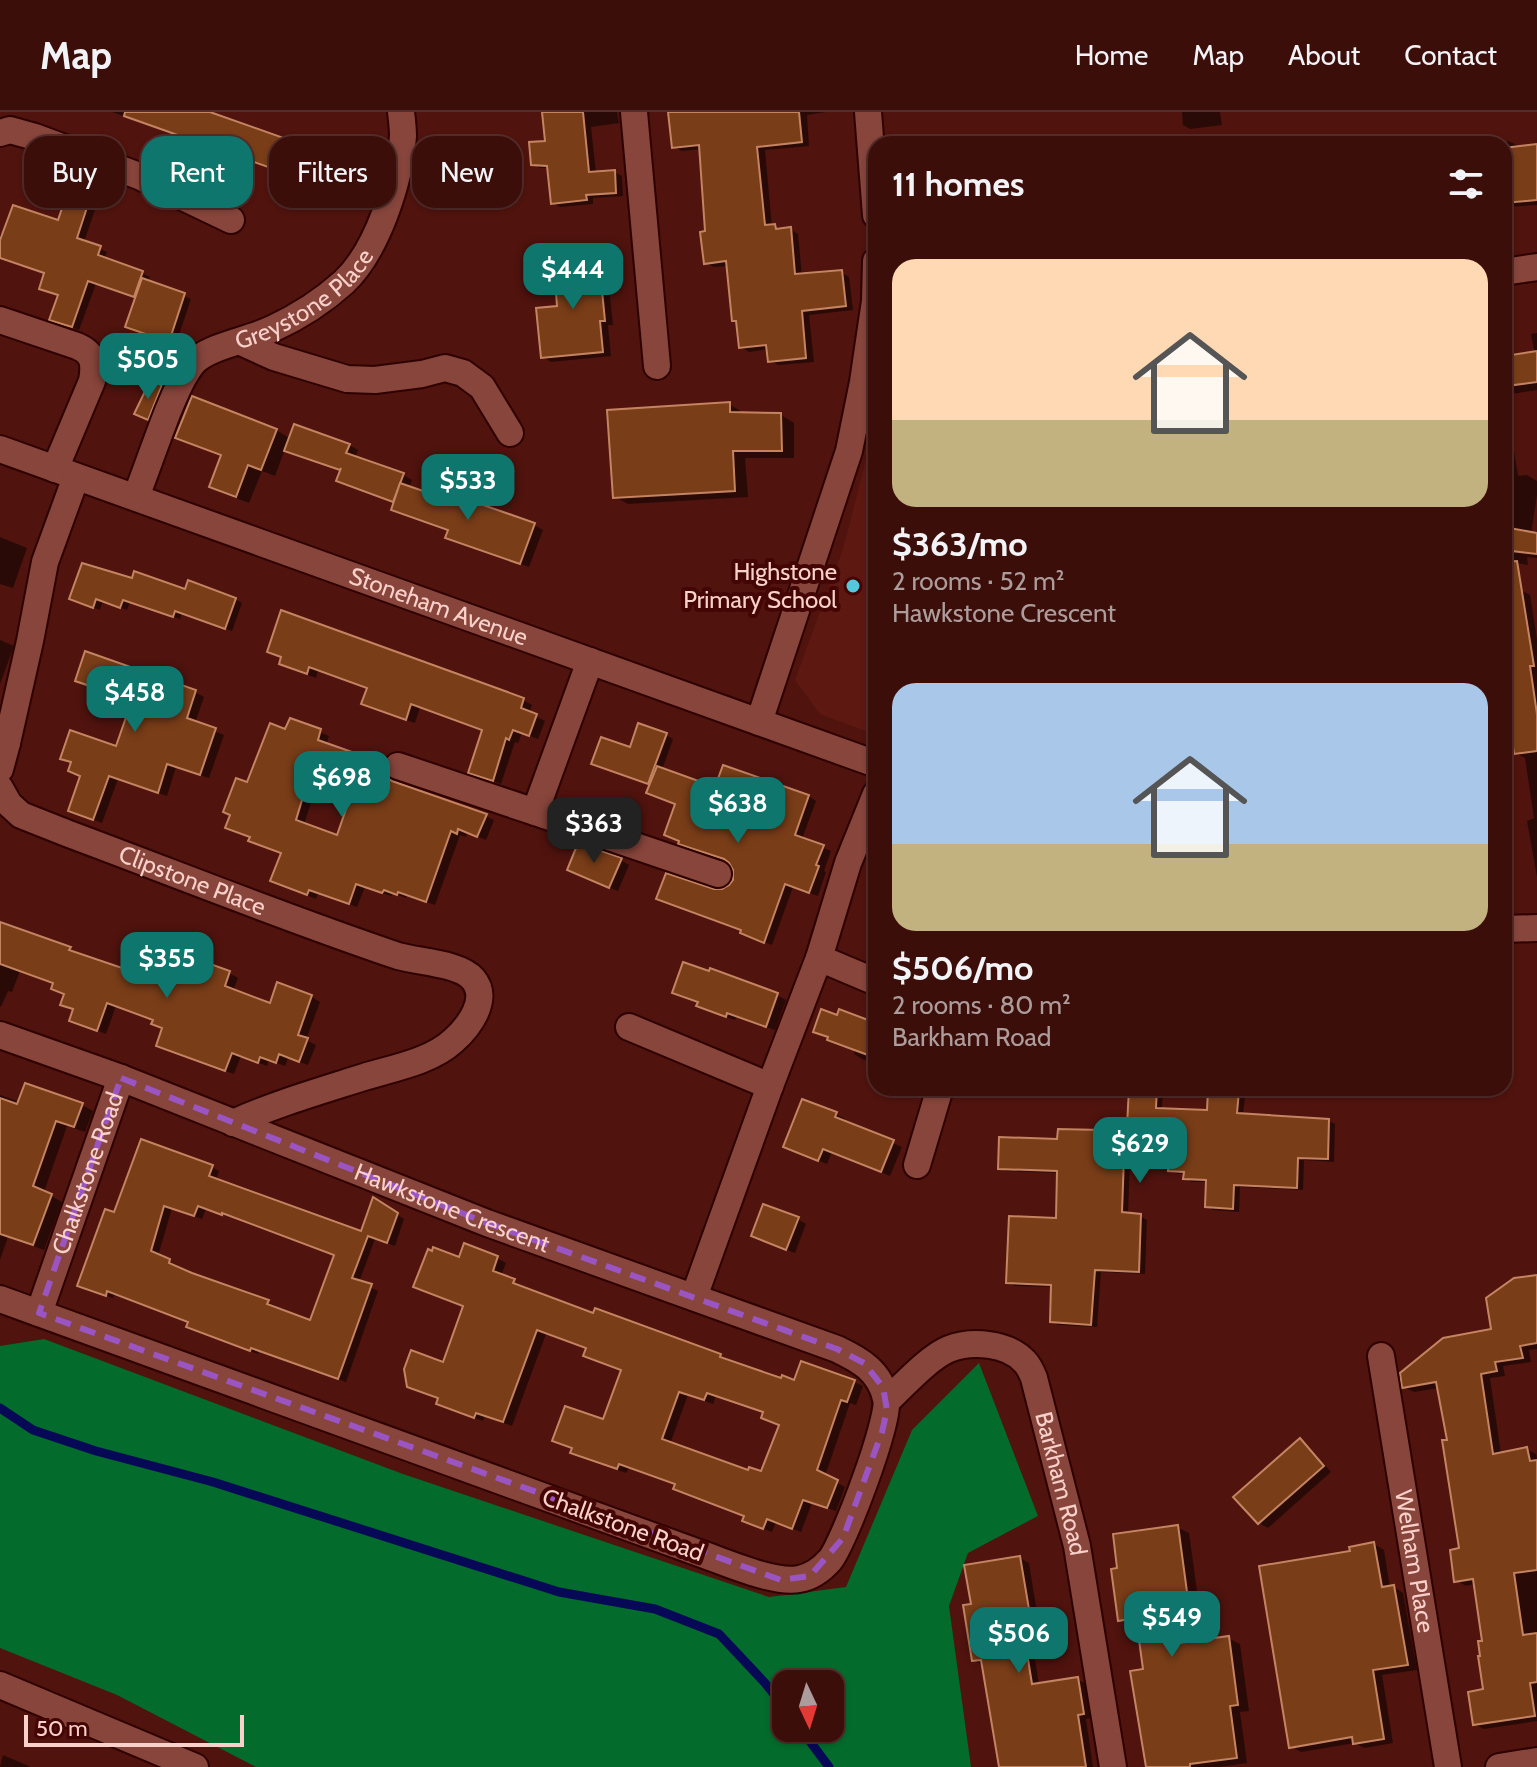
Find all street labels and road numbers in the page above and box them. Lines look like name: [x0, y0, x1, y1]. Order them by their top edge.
street label: Greystone Place: [231, 243, 379, 355]
street label: Stoneham Avenue: [345, 561, 532, 652]
street label: Clipstone Place: [115, 839, 270, 921]
street label: Chalkstone Road: [46, 1088, 129, 1258]
street label: Hawkstone Crescent: [350, 1157, 554, 1258]
street label: Barkham Road: [1029, 1409, 1093, 1557]
street label: Chalkstone Road: [538, 1482, 708, 1567]
street label: Welham Place: [1389, 1488, 1441, 1635]

